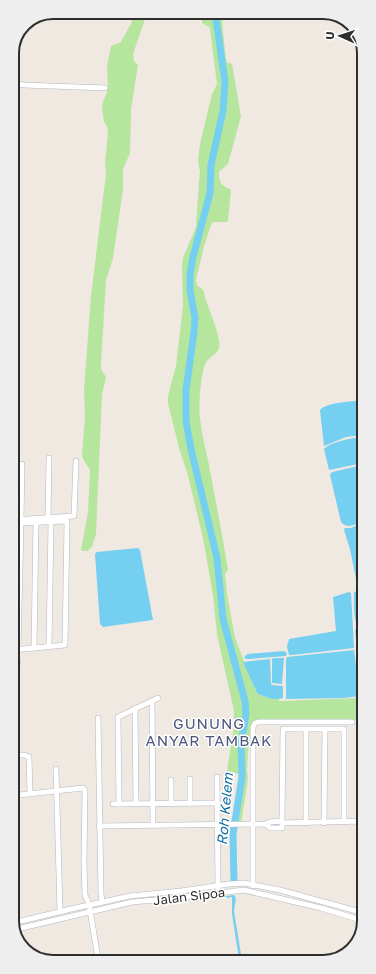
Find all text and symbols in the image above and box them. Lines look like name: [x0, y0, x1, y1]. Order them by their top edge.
north arrow: [320, 16, 360, 56]
text: U: [323, 31, 336, 40]
district label: GUNUNG ANYAR TAMBAK: [146, 714, 272, 749]
water label: Roh Kelem: [213, 772, 236, 846]
street label: Jalan Sipoa: [152, 884, 226, 908]

